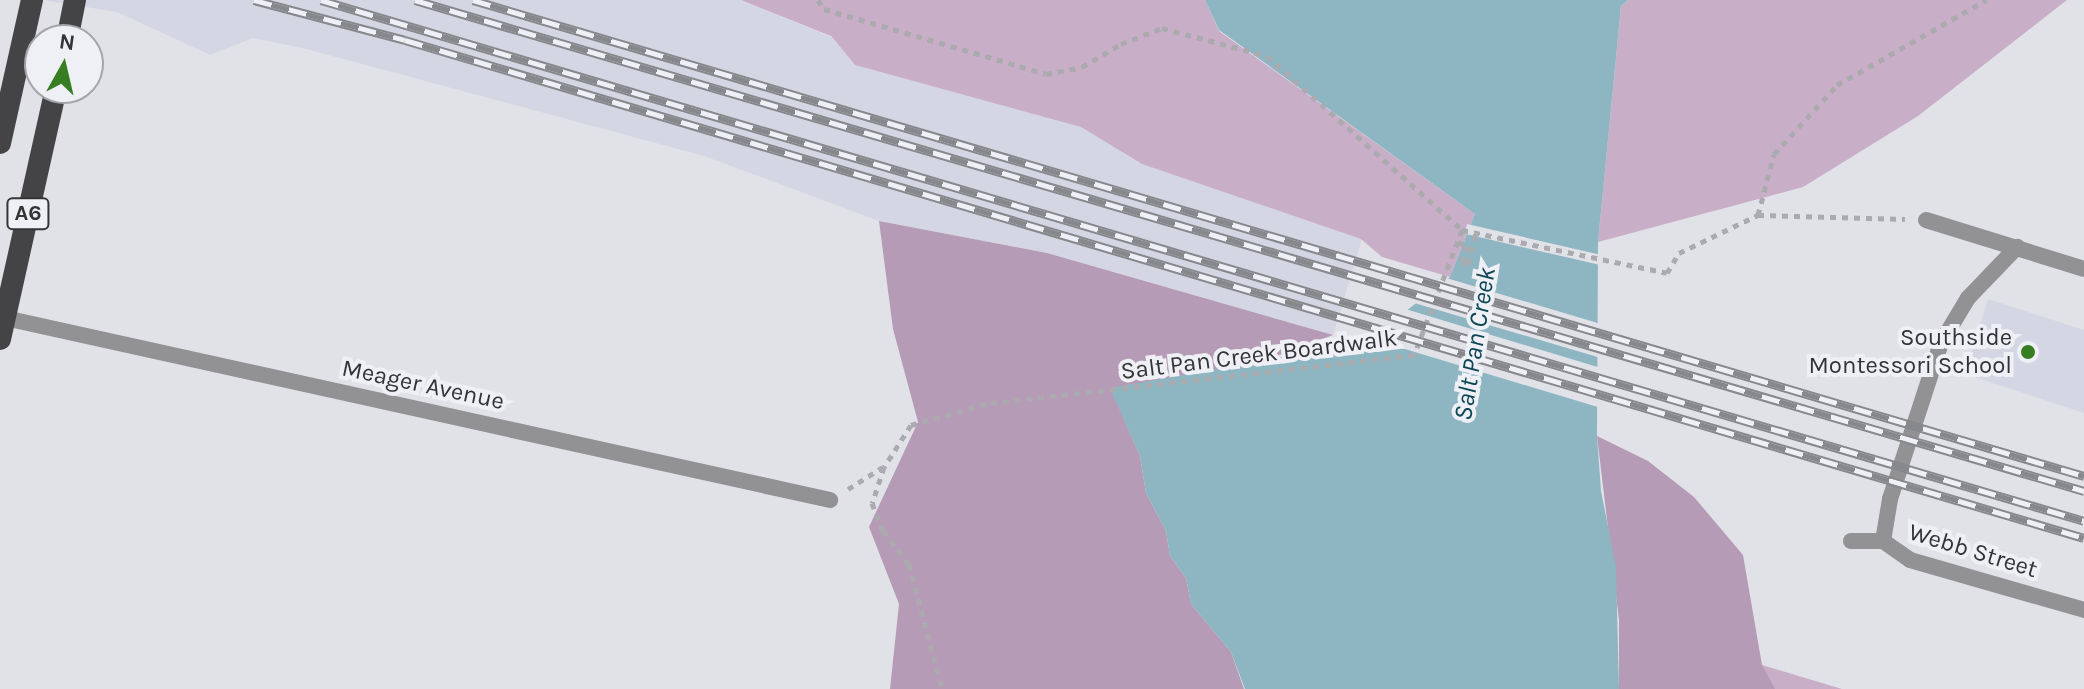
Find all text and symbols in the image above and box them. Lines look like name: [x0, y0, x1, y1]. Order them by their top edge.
north arrow: [24, 24, 104, 104]
text: N: [57, 28, 77, 56]
road number: A6: [6, 196, 50, 232]
water label: Salt Pan Creek: [1448, 265, 1502, 423]
street label: Salt Pan Creek Boardwalk: [1119, 324, 1399, 386]
place label: Southside Montessori School: [1809, 324, 2012, 380]
marker: Southside Montessori School: [2019, 343, 2037, 361]
street label: Meager Avenue: [339, 354, 507, 416]
street label: Webb Street: [1905, 518, 2041, 584]

